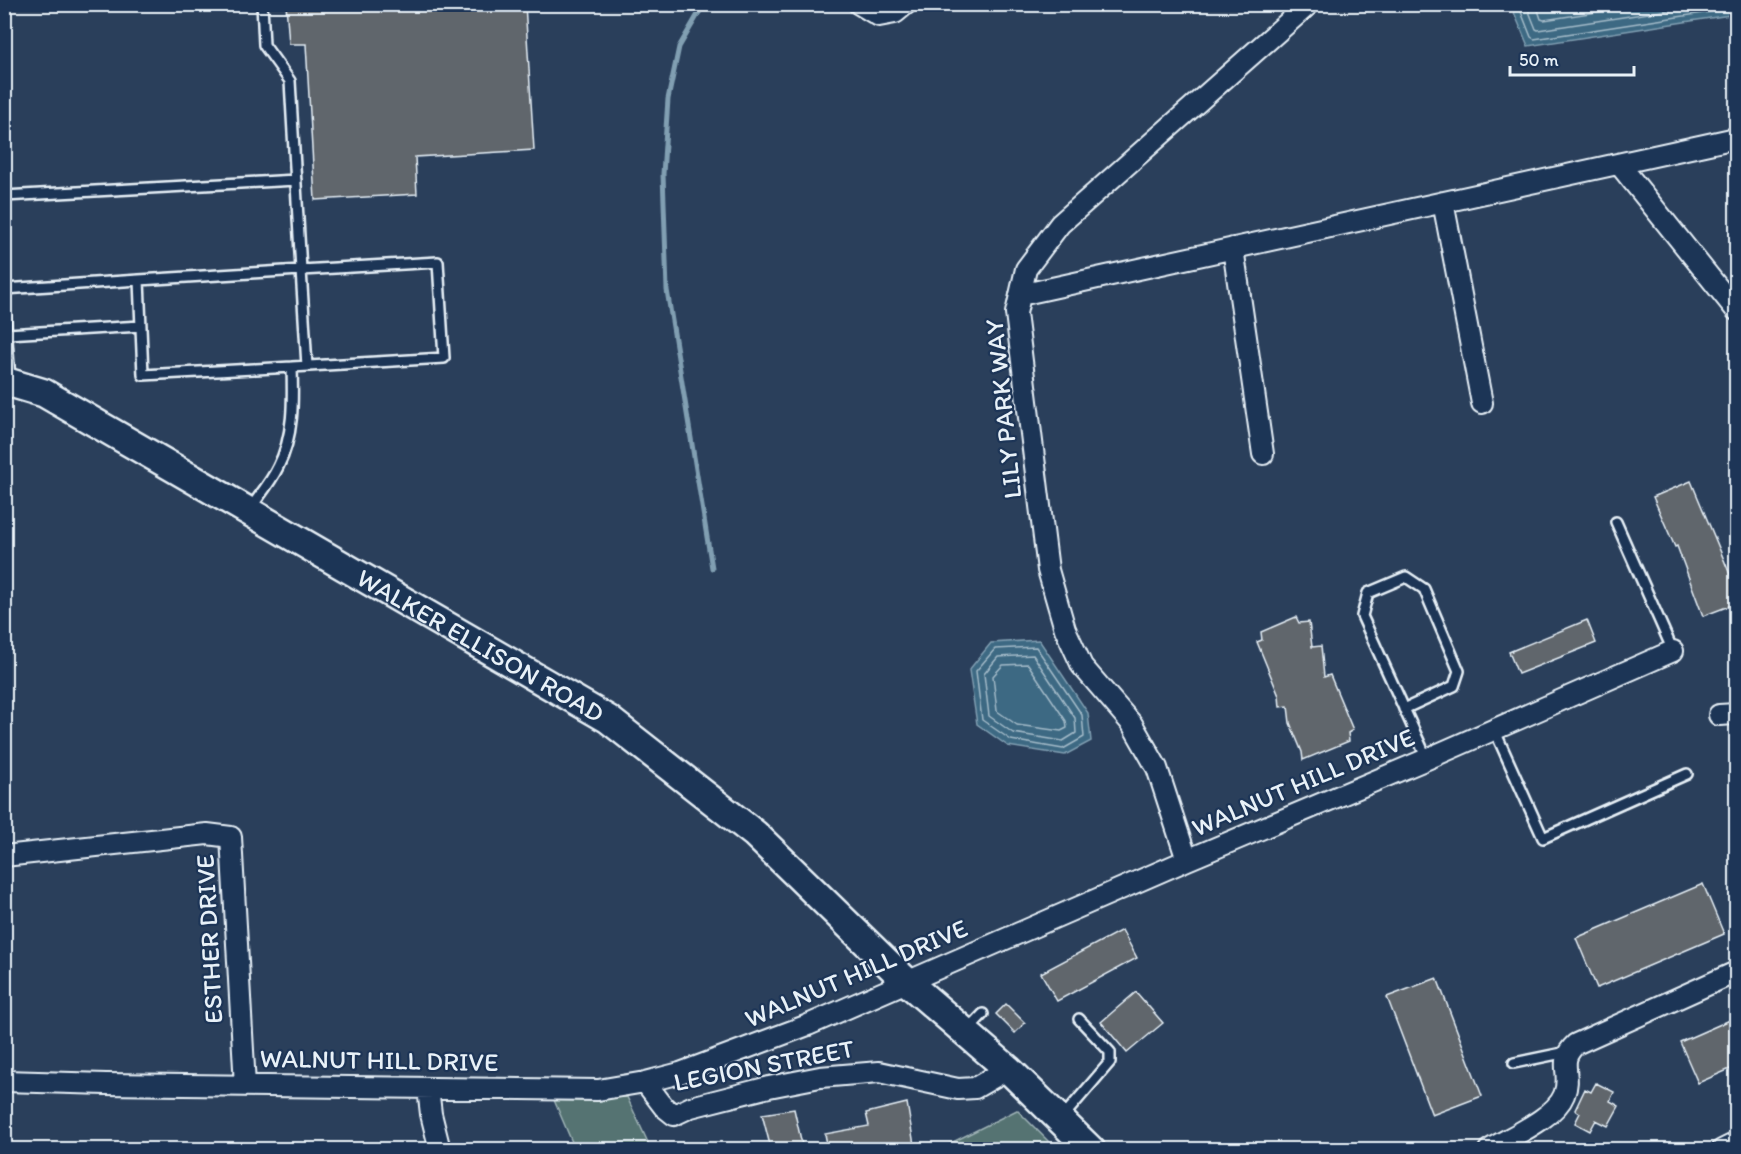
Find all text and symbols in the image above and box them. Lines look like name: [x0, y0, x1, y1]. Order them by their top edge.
scale bar: [1510, 39, 1634, 77]
text: 50 m: [1519, 49, 1559, 71]
street label: LILY PARK WAY: [978, 317, 1028, 500]
street label: WALKER ELLISON ROAD: [351, 561, 610, 729]
street label: WALNUT HILL DRIVE: [1187, 721, 1419, 843]
street label: ESTHER DRIVE: [189, 854, 229, 1024]
street label: WALNUT HILL DRIVE: [740, 912, 972, 1034]
street label: LEGION STREET: [671, 1032, 857, 1098]
street label: WALNUT HILL DRIVE: [259, 1042, 499, 1078]

